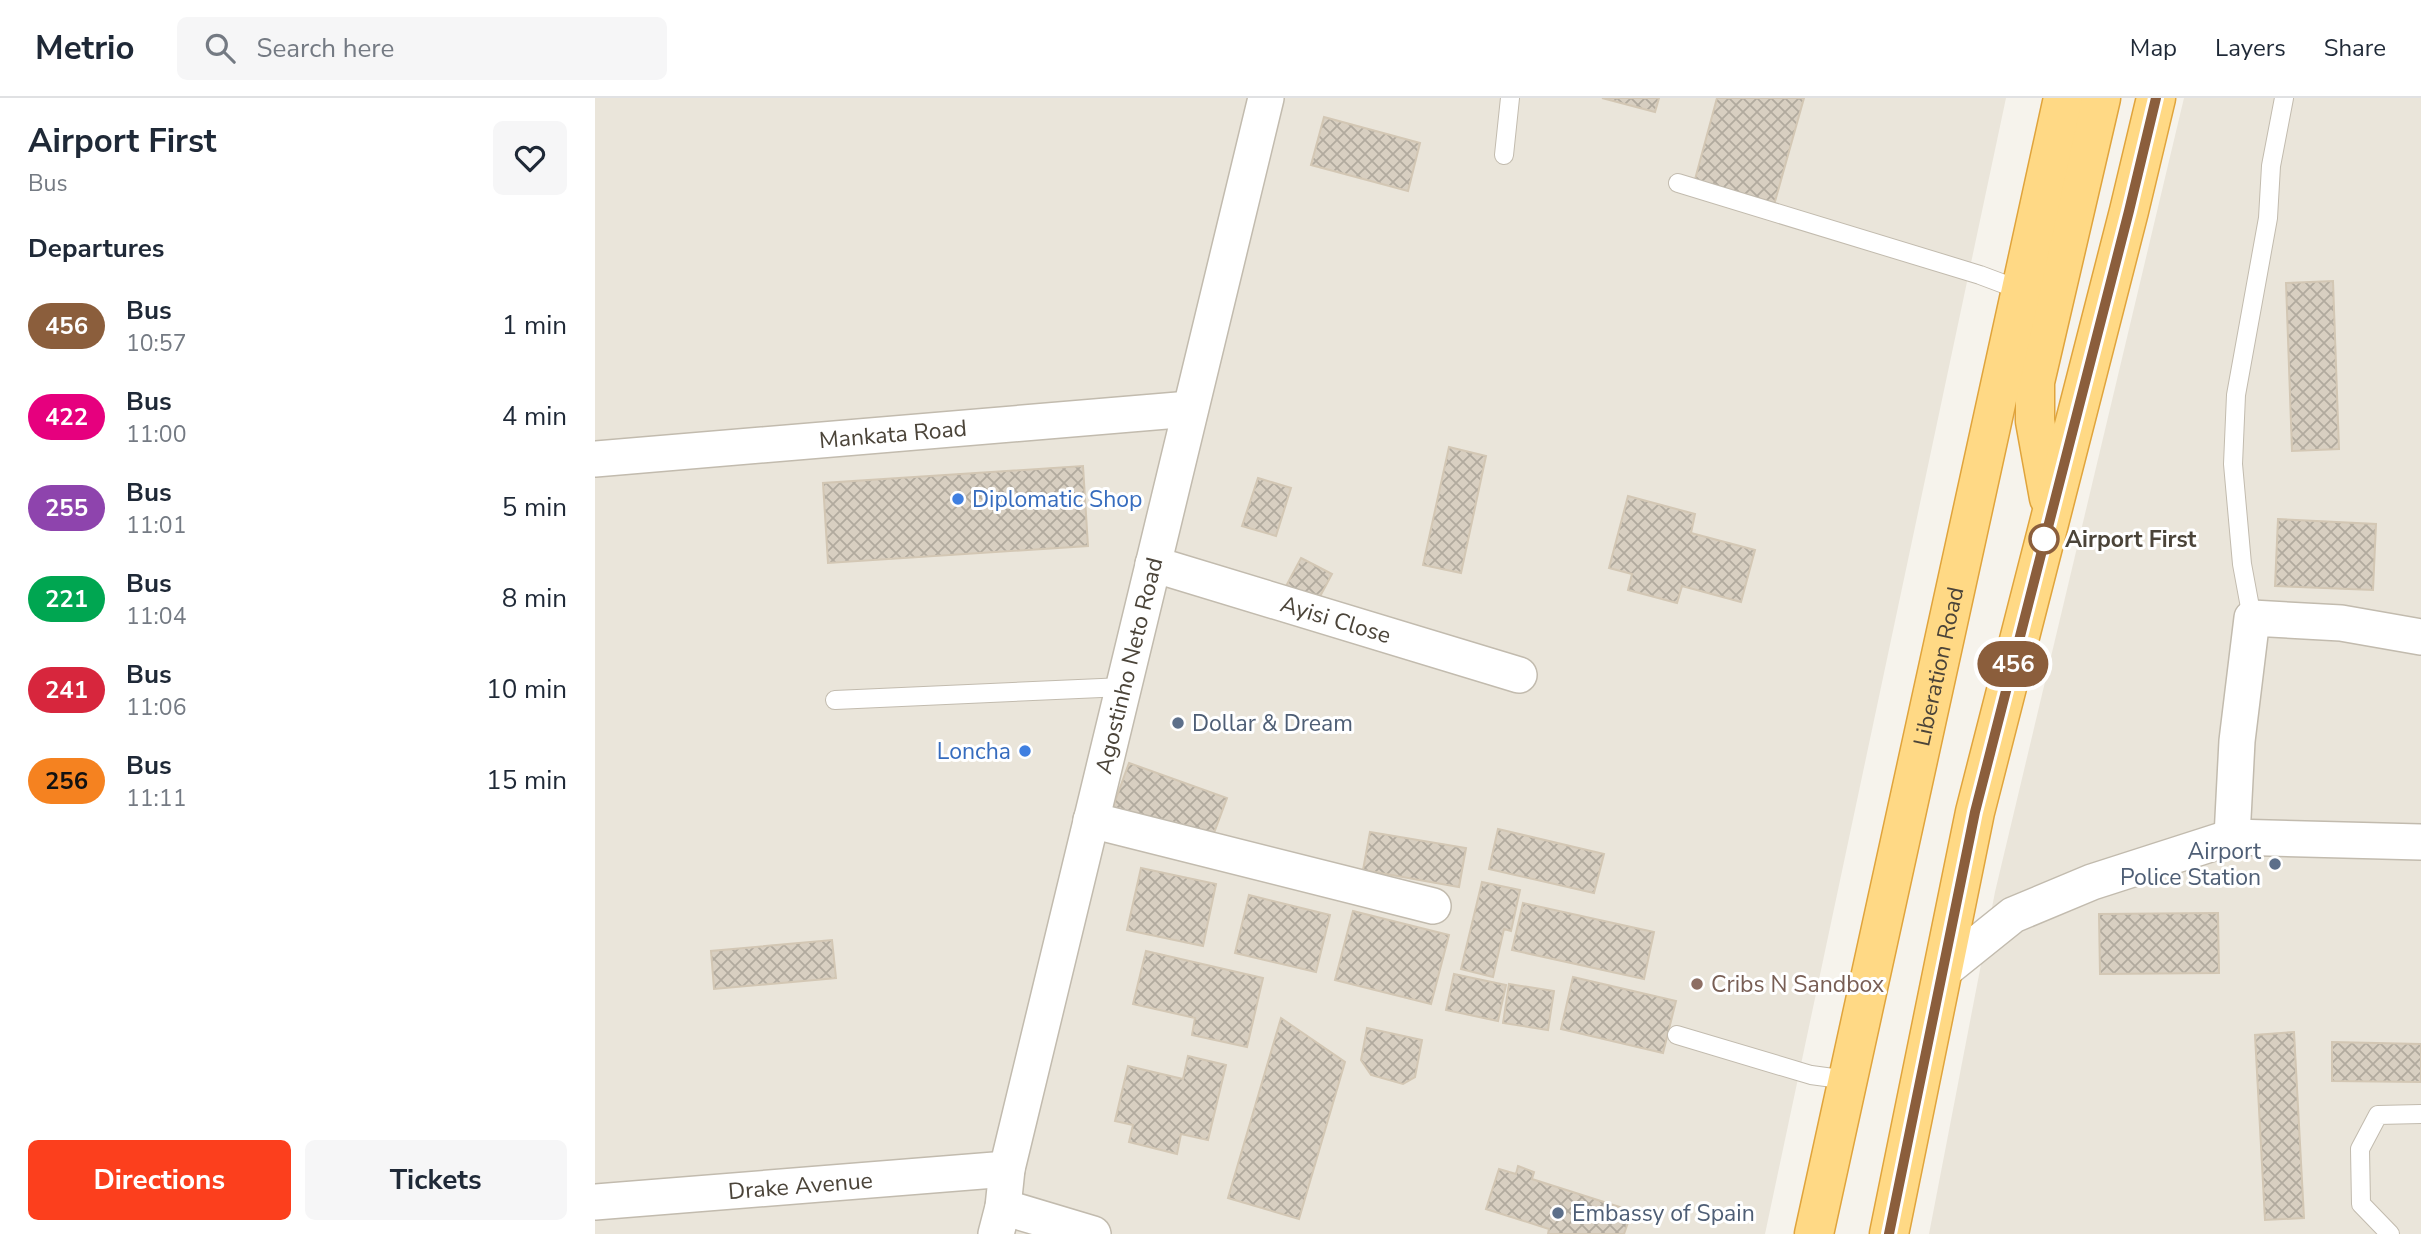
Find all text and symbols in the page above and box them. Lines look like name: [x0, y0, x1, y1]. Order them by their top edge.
search box: [177, 17, 667, 80]
text: Metrio: [35, 26, 135, 71]
icon: search: [201, 29, 239, 67]
text: Search here: [257, 31, 394, 66]
text: Map: [2130, 32, 2177, 64]
text: Layers: [2215, 32, 2286, 64]
text: Share: [2324, 32, 2386, 64]
text: Airport First: [28, 119, 217, 164]
button: heart: [493, 121, 567, 195]
text: Bus: [28, 168, 68, 199]
text: Departures: [28, 231, 164, 266]
text: Bus: [126, 293, 172, 328]
text: 1 min: [502, 308, 567, 343]
text: 456: [45, 310, 88, 342]
text: 10:57: [126, 328, 186, 359]
text: Bus: [126, 384, 172, 419]
text: 4 min: [502, 399, 567, 434]
text: 422: [45, 401, 88, 433]
street label: Mankata Road: [818, 412, 968, 456]
text: 11:00: [126, 419, 186, 450]
text: Bus: [126, 475, 172, 510]
place label: Diplomatic Shop: [972, 484, 1143, 515]
text: 5 min: [502, 490, 567, 525]
marker: Diplomatic Shop: [950, 491, 966, 507]
text: 255: [45, 492, 88, 524]
text: 11:01: [126, 510, 186, 541]
marker: Airport First: [2029, 524, 2059, 554]
place label: Airport First: [2065, 524, 2197, 555]
street label: Agostinho Neto Road: [1088, 554, 1170, 777]
text: Bus: [126, 566, 172, 601]
text: 8 min: [502, 581, 567, 616]
text: 221: [45, 583, 88, 615]
street label: Liberation Road: [1906, 584, 1971, 749]
street label: Ayisi Close: [1277, 588, 1395, 651]
text: 11:04: [126, 601, 186, 632]
line badge: 456: [1973, 641, 2053, 687]
text: 456: [1991, 648, 2035, 680]
text: Bus: [126, 657, 172, 692]
text: 10 min: [486, 672, 567, 707]
text: 241: [45, 674, 88, 706]
text: 11:06: [126, 692, 186, 723]
place label: Dollar & Dream: [1192, 708, 1353, 739]
marker: Dollar & Dream: [1170, 715, 1186, 731]
place label: Loncha: [937, 736, 1011, 767]
marker: Loncha: [1017, 743, 1033, 759]
text: Bus: [126, 748, 172, 783]
text: 15 min: [486, 763, 567, 798]
text: 256: [45, 765, 88, 797]
text: 11:11: [126, 783, 186, 814]
place label: Airport Police Station: [2120, 836, 2262, 893]
marker: Airport Police Station: [2267, 856, 2283, 872]
place label: Cribs N Sandbox: [1711, 969, 1884, 1000]
marker: Cribs N Sandbox: [1689, 976, 1705, 992]
button: Directions: [28, 1140, 291, 1220]
button: Tickets: [305, 1140, 567, 1220]
street label: Drake Avenue: [727, 1164, 874, 1207]
place label: Embassy of Spain: [1572, 1198, 1755, 1229]
marker: Embassy of Spain: [1550, 1205, 1566, 1221]

